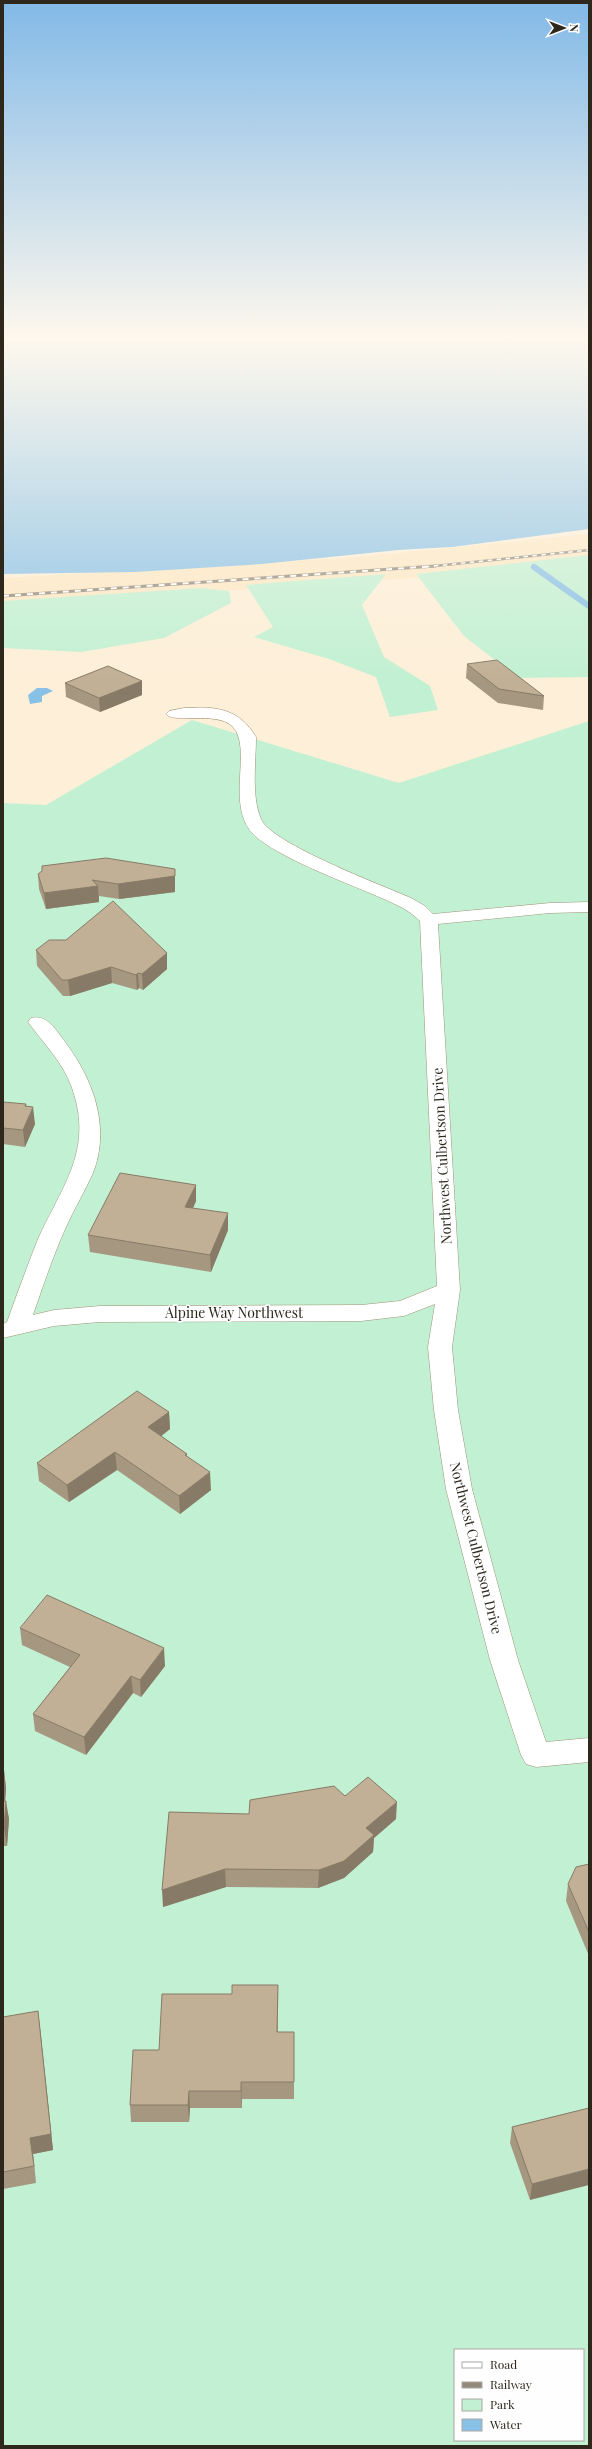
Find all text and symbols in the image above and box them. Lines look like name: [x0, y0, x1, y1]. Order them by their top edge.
north arrow: [544, 8, 584, 48]
text: N: [567, 24, 582, 32]
street label: Northwest Culbertson Drive: [427, 1067, 456, 1245]
street label: Alpine Way Northwest: [164, 1303, 304, 1322]
street label: Northwest Culbertson Drive: [446, 1460, 507, 1636]
legend: [454, 2349, 584, 2441]
text: Road: [490, 2356, 517, 2372]
text: Railway: [490, 2376, 532, 2392]
text: Park: [490, 2396, 515, 2412]
text: Water: [489, 2416, 523, 2432]

